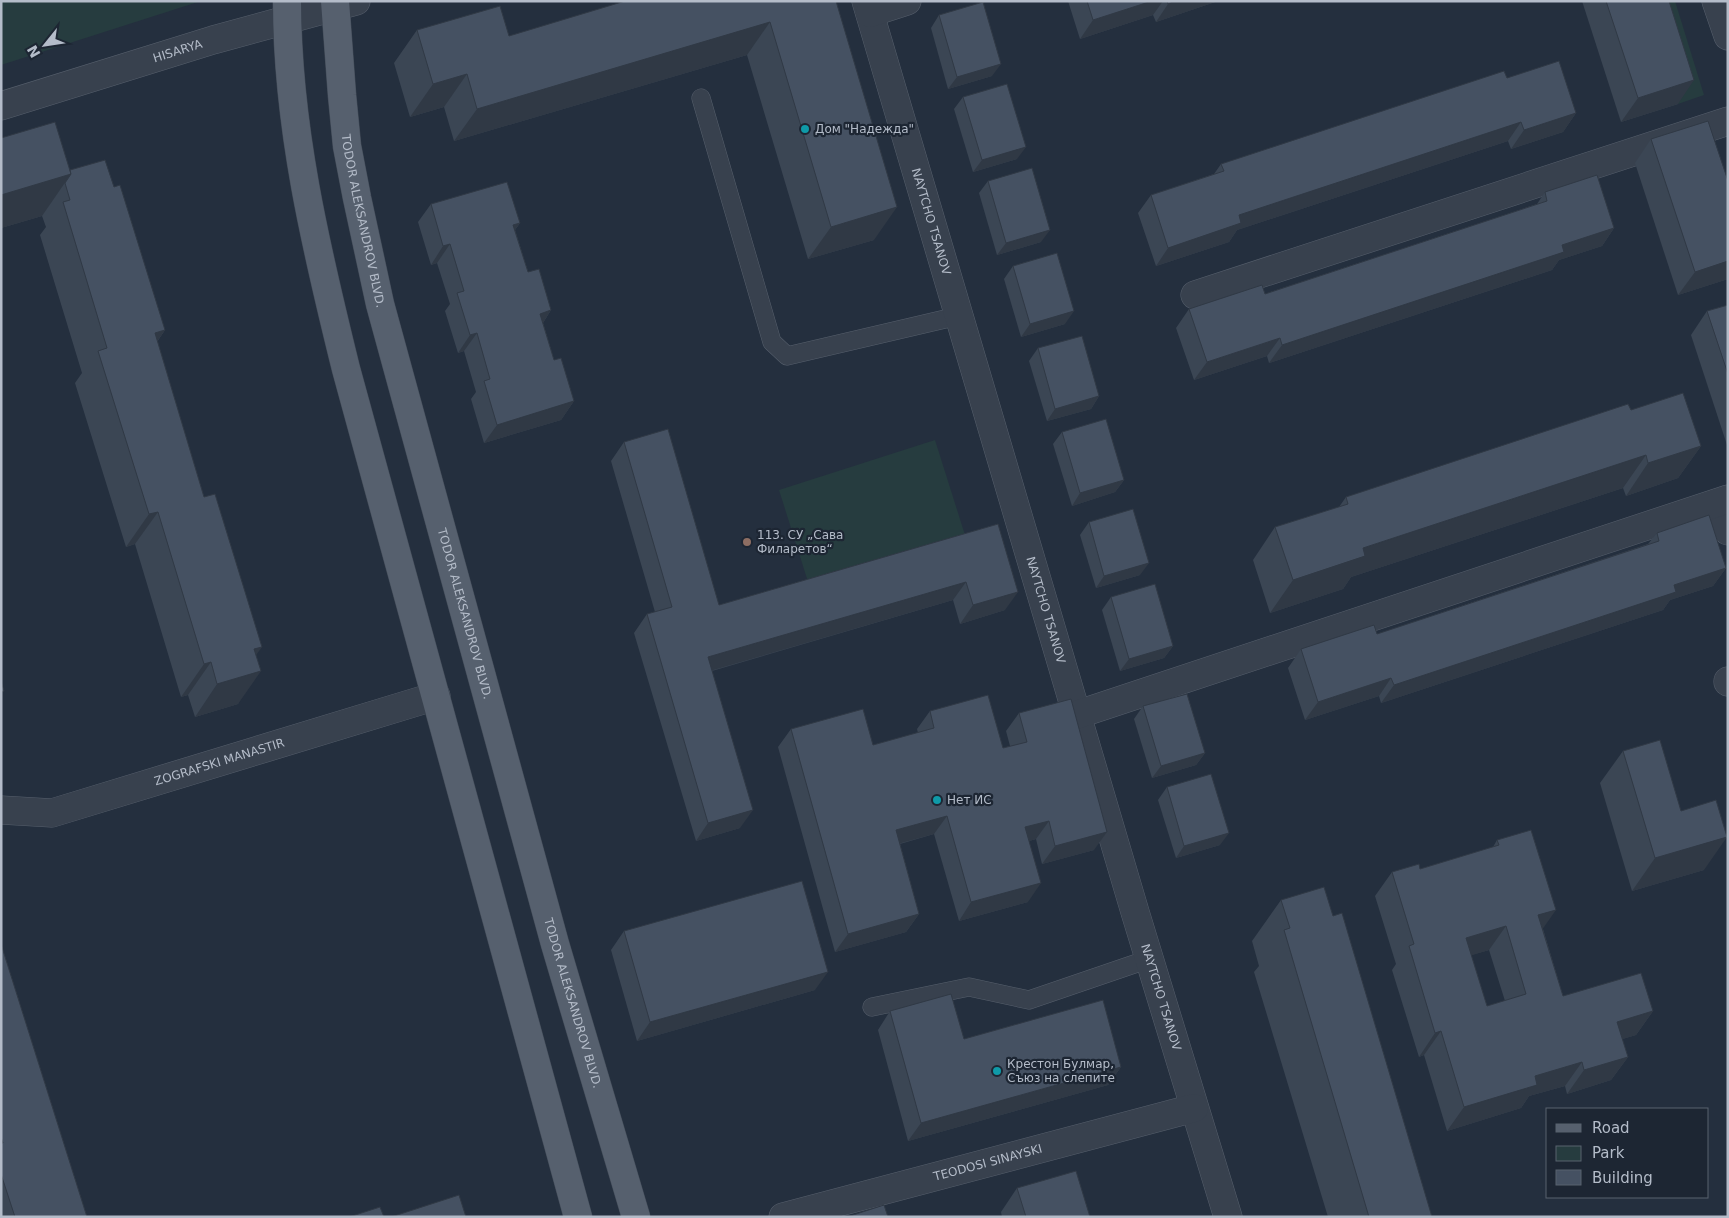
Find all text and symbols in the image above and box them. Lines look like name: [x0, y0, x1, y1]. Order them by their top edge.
north arrow: [20, 20, 70, 70]
street label: HISARYA: [151, 37, 205, 65]
text: N: [24, 42, 44, 61]
place label: Дом "Надежда": [815, 122, 914, 136]
marker: Дом "Надежда": [799, 123, 811, 135]
street label: TODOR ALEKSANDROV BLVD.: [339, 132, 388, 309]
street label: NAYTCHO TSANOV: [909, 166, 954, 277]
street label: TODOR ALEKSANDROV BLVD.: [434, 526, 495, 701]
place label: 113. СУ „Сава Филаретов“: [757, 528, 843, 556]
marker: 113. СУ „Сава Филаретов“: [741, 536, 753, 548]
street label: NAYTCHO TSANOV: [1023, 555, 1068, 666]
street label: ZOGRAFSKI MANASTIR: [153, 736, 286, 788]
place label: Нет ИС: [947, 793, 992, 807]
marker: Нет ИС: [931, 794, 943, 806]
street label: TODOR ALEKSANDROV BLVD.: [541, 915, 604, 1090]
street label: NAYTCHO TSANOV: [1138, 942, 1184, 1053]
place label: Крестон Булмар, Съюз на слепите: [1007, 1057, 1115, 1085]
marker: Крестон Булмар, Съюз на слепите: [991, 1065, 1003, 1077]
legend: [1546, 1108, 1709, 1198]
text: Road: [1592, 1119, 1630, 1137]
street label: TEODOSI SINAYSKI: [931, 1142, 1044, 1184]
text: Park: [1592, 1144, 1625, 1162]
text: Building: [1592, 1169, 1653, 1187]

